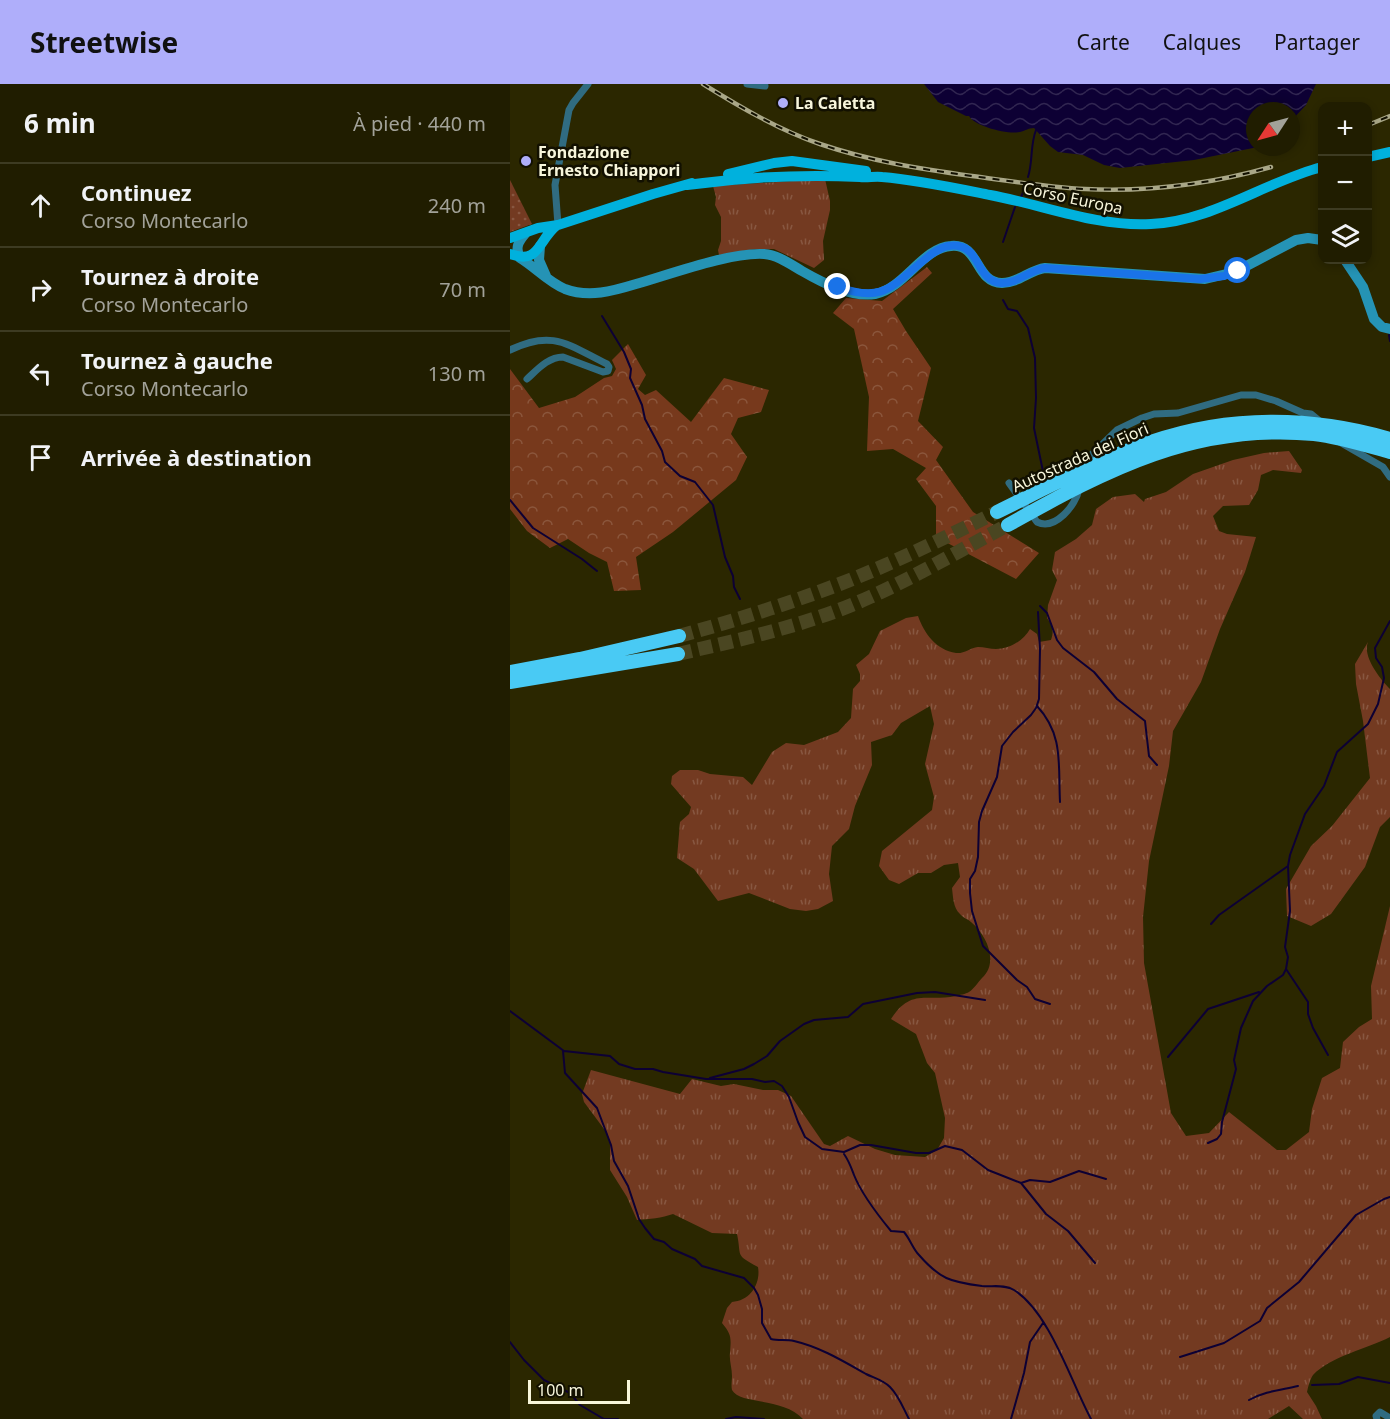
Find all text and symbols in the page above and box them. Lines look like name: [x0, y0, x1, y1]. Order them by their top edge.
text: Streetwise: [30, 23, 178, 61]
text: Carte: [1077, 28, 1130, 56]
text: Calques: [1163, 28, 1241, 56]
text: Partager: [1274, 28, 1360, 56]
place label: La Caletta: [795, 92, 875, 114]
marker: La Caletta: [776, 96, 790, 110]
north arrow: [1246, 102, 1300, 156]
map controls: [1318, 102, 1372, 264]
button: +: [1318, 102, 1372, 156]
text: 6 min: [24, 105, 96, 141]
text: À pied · 440 m: [353, 110, 486, 137]
place label: Fondazione Ernesto Chiappori: [538, 141, 680, 181]
marker: Fondazione Ernesto Chiappori: [519, 154, 533, 168]
button: −: [1318, 156, 1372, 210]
text: Continuez: [81, 177, 192, 207]
street label: Corso Europa: [1021, 177, 1125, 219]
icon: ahead: [24, 189, 57, 222]
text: 240 m: [428, 192, 486, 219]
text: Corso Montecarlo: [81, 207, 248, 234]
button: layers: [1318, 210, 1372, 264]
route start: [1224, 257, 1250, 283]
text: Tournez à droite: [81, 261, 259, 291]
icon: right: [24, 273, 57, 306]
route end: [824, 273, 850, 299]
text: 70 m: [439, 276, 486, 303]
text: Corso Montecarlo: [81, 291, 248, 318]
text: Tournez à gauche: [81, 345, 273, 375]
icon: left: [24, 357, 57, 390]
text: 130 m: [428, 360, 486, 387]
text: Corso Montecarlo: [81, 375, 248, 402]
street label: Autostrada dei Fiori: [1008, 417, 1152, 497]
icon: arrive: [24, 441, 57, 474]
text: Arrivée à destination: [81, 442, 312, 472]
scale bar: [528, 1377, 630, 1404]
text: 100 m: [537, 1379, 584, 1401]

